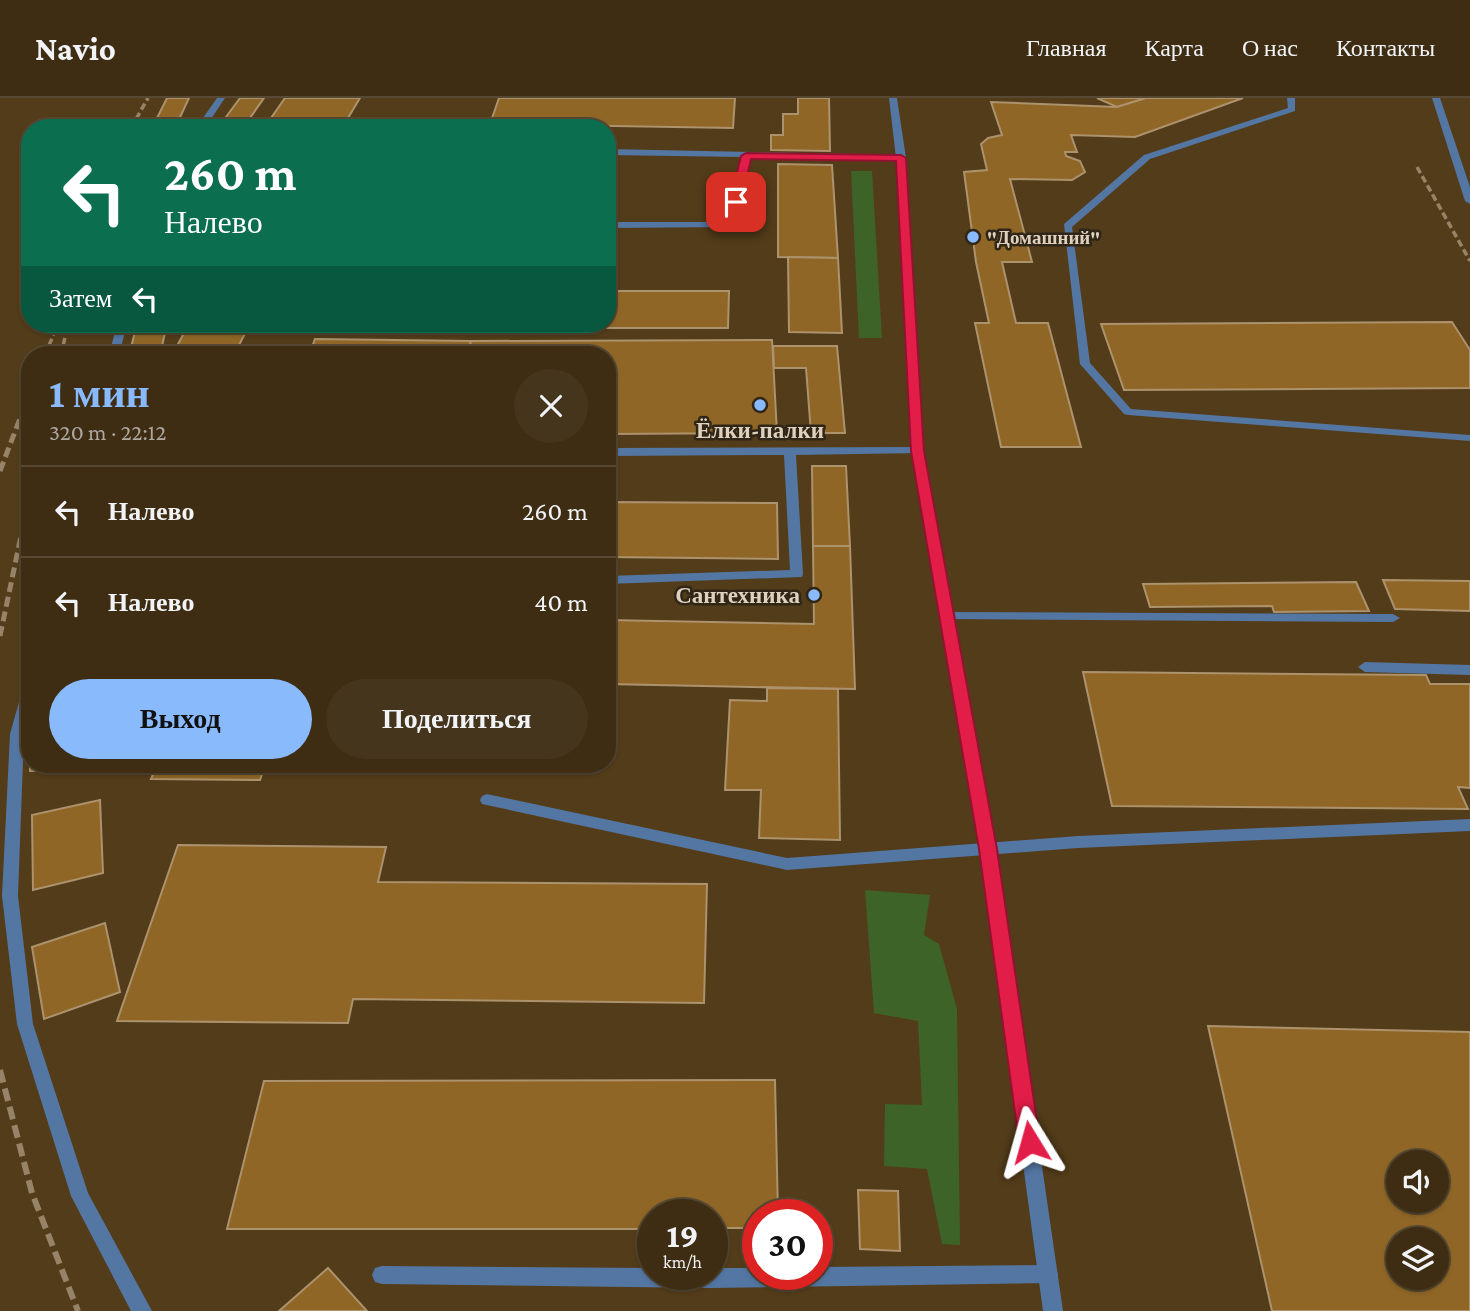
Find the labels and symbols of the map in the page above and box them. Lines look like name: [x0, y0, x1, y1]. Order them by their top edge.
pin: [706, 172, 766, 232]
place label: "Домашний": [987, 227, 1100, 248]
marker: "Домашний": [965, 229, 981, 245]
marker: Ёлки-палки: [752, 397, 768, 413]
place label: Ёлки-палки: [696, 417, 824, 443]
place label: Сантехника: [675, 582, 800, 608]
marker: Сантехника: [806, 587, 822, 603]
position arrow: [993, 1105, 1067, 1179]
speed limit sign: 30: [742, 1199, 833, 1290]

